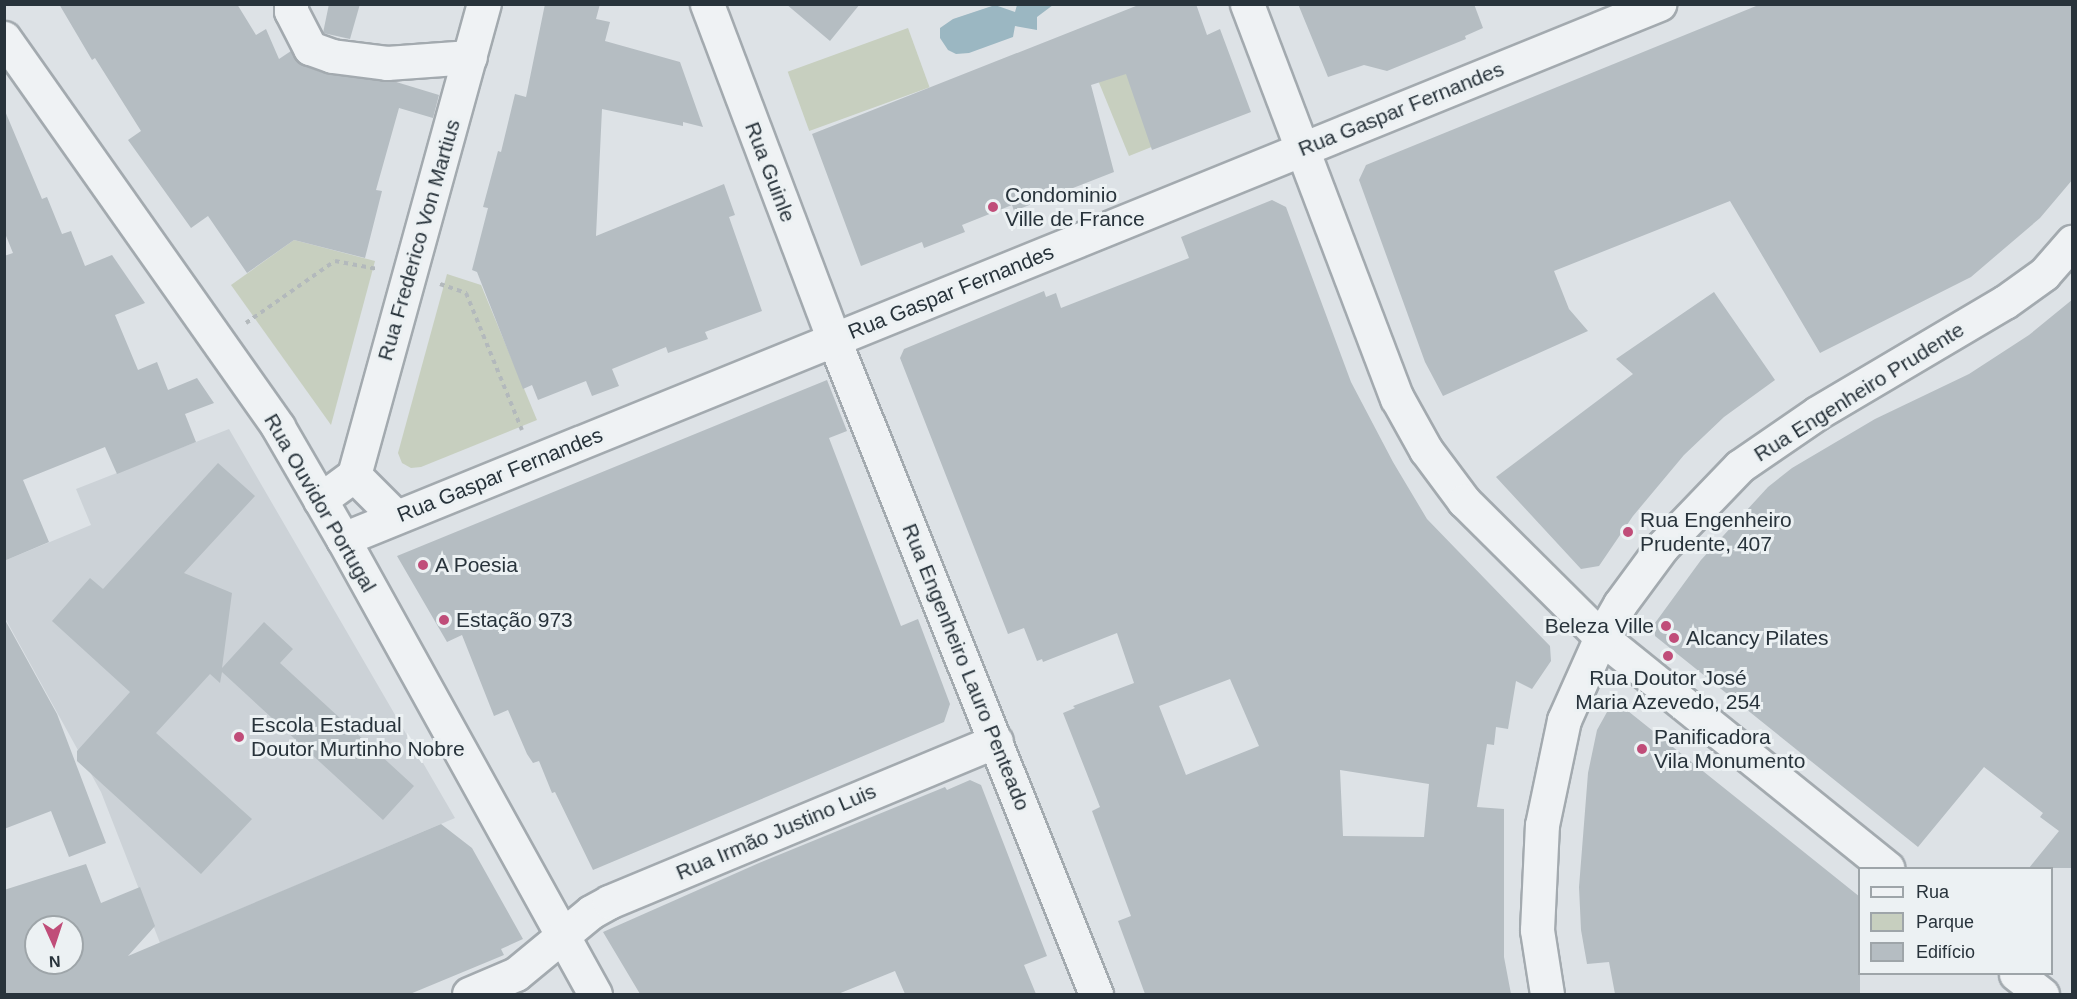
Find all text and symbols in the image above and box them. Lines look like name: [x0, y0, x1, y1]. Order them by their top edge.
street label: Rua Gaspar Fernandes: [1295, 56, 1507, 162]
street label: Rua Frederico Von Martius: [372, 116, 466, 364]
street label: Rua Guinle: [739, 118, 801, 226]
place label: Condominio Ville de France: [1005, 182, 1145, 232]
marker: Condominio Ville de France: [986, 200, 1000, 214]
street label: Rua Gaspar Fernandes: [845, 239, 1057, 345]
street label: Rua Engenheiro Prudente: [1749, 317, 1969, 467]
street label: Rua Ouvidor Portugal: [259, 409, 381, 597]
street label: Rua Gaspar Fernandes: [394, 422, 606, 528]
place label: Rua Engenheiro Prudente, 407: [1640, 507, 1792, 557]
street label: Rua Engenheiro Lauro Penteado: [897, 520, 1035, 814]
marker: Rua Engenheiro Prudente, 407: [1621, 525, 1635, 539]
place label: A Poesia: [435, 552, 519, 578]
marker: A Poesia: [416, 558, 430, 572]
place label: Estação 973: [456, 607, 573, 633]
marker: Estação 973: [437, 613, 451, 627]
place label: Beleza Ville: [1545, 613, 1654, 639]
marker: Beleza Ville: [1659, 619, 1673, 633]
place label: Alcancy Pilates: [1686, 625, 1828, 651]
marker: Alcancy Pilates: [1667, 631, 1681, 645]
marker: Rua Doutor José Maria Azevedo, 254: [1661, 649, 1675, 663]
place label: Rua Doutor José Maria Azevedo, 254: [1575, 665, 1761, 715]
place label: Escola Estadual Doutor Murtinho Nobre: [251, 712, 465, 762]
place label: Panificadora Vila Monumento: [1654, 724, 1805, 774]
marker: Escola Estadual Doutor Murtinho Nobre: [232, 730, 246, 744]
marker: Panificadora Vila Monumento: [1635, 742, 1649, 756]
street label: Rua Irmão Justino Luis: [672, 778, 880, 886]
legend: [1858, 867, 2053, 975]
text: Rua: [1916, 882, 1949, 902]
text: Parque: [1916, 912, 1974, 932]
north arrow: [24, 915, 84, 975]
text: Edifício: [1916, 942, 1975, 962]
text: N: [49, 953, 61, 970]

